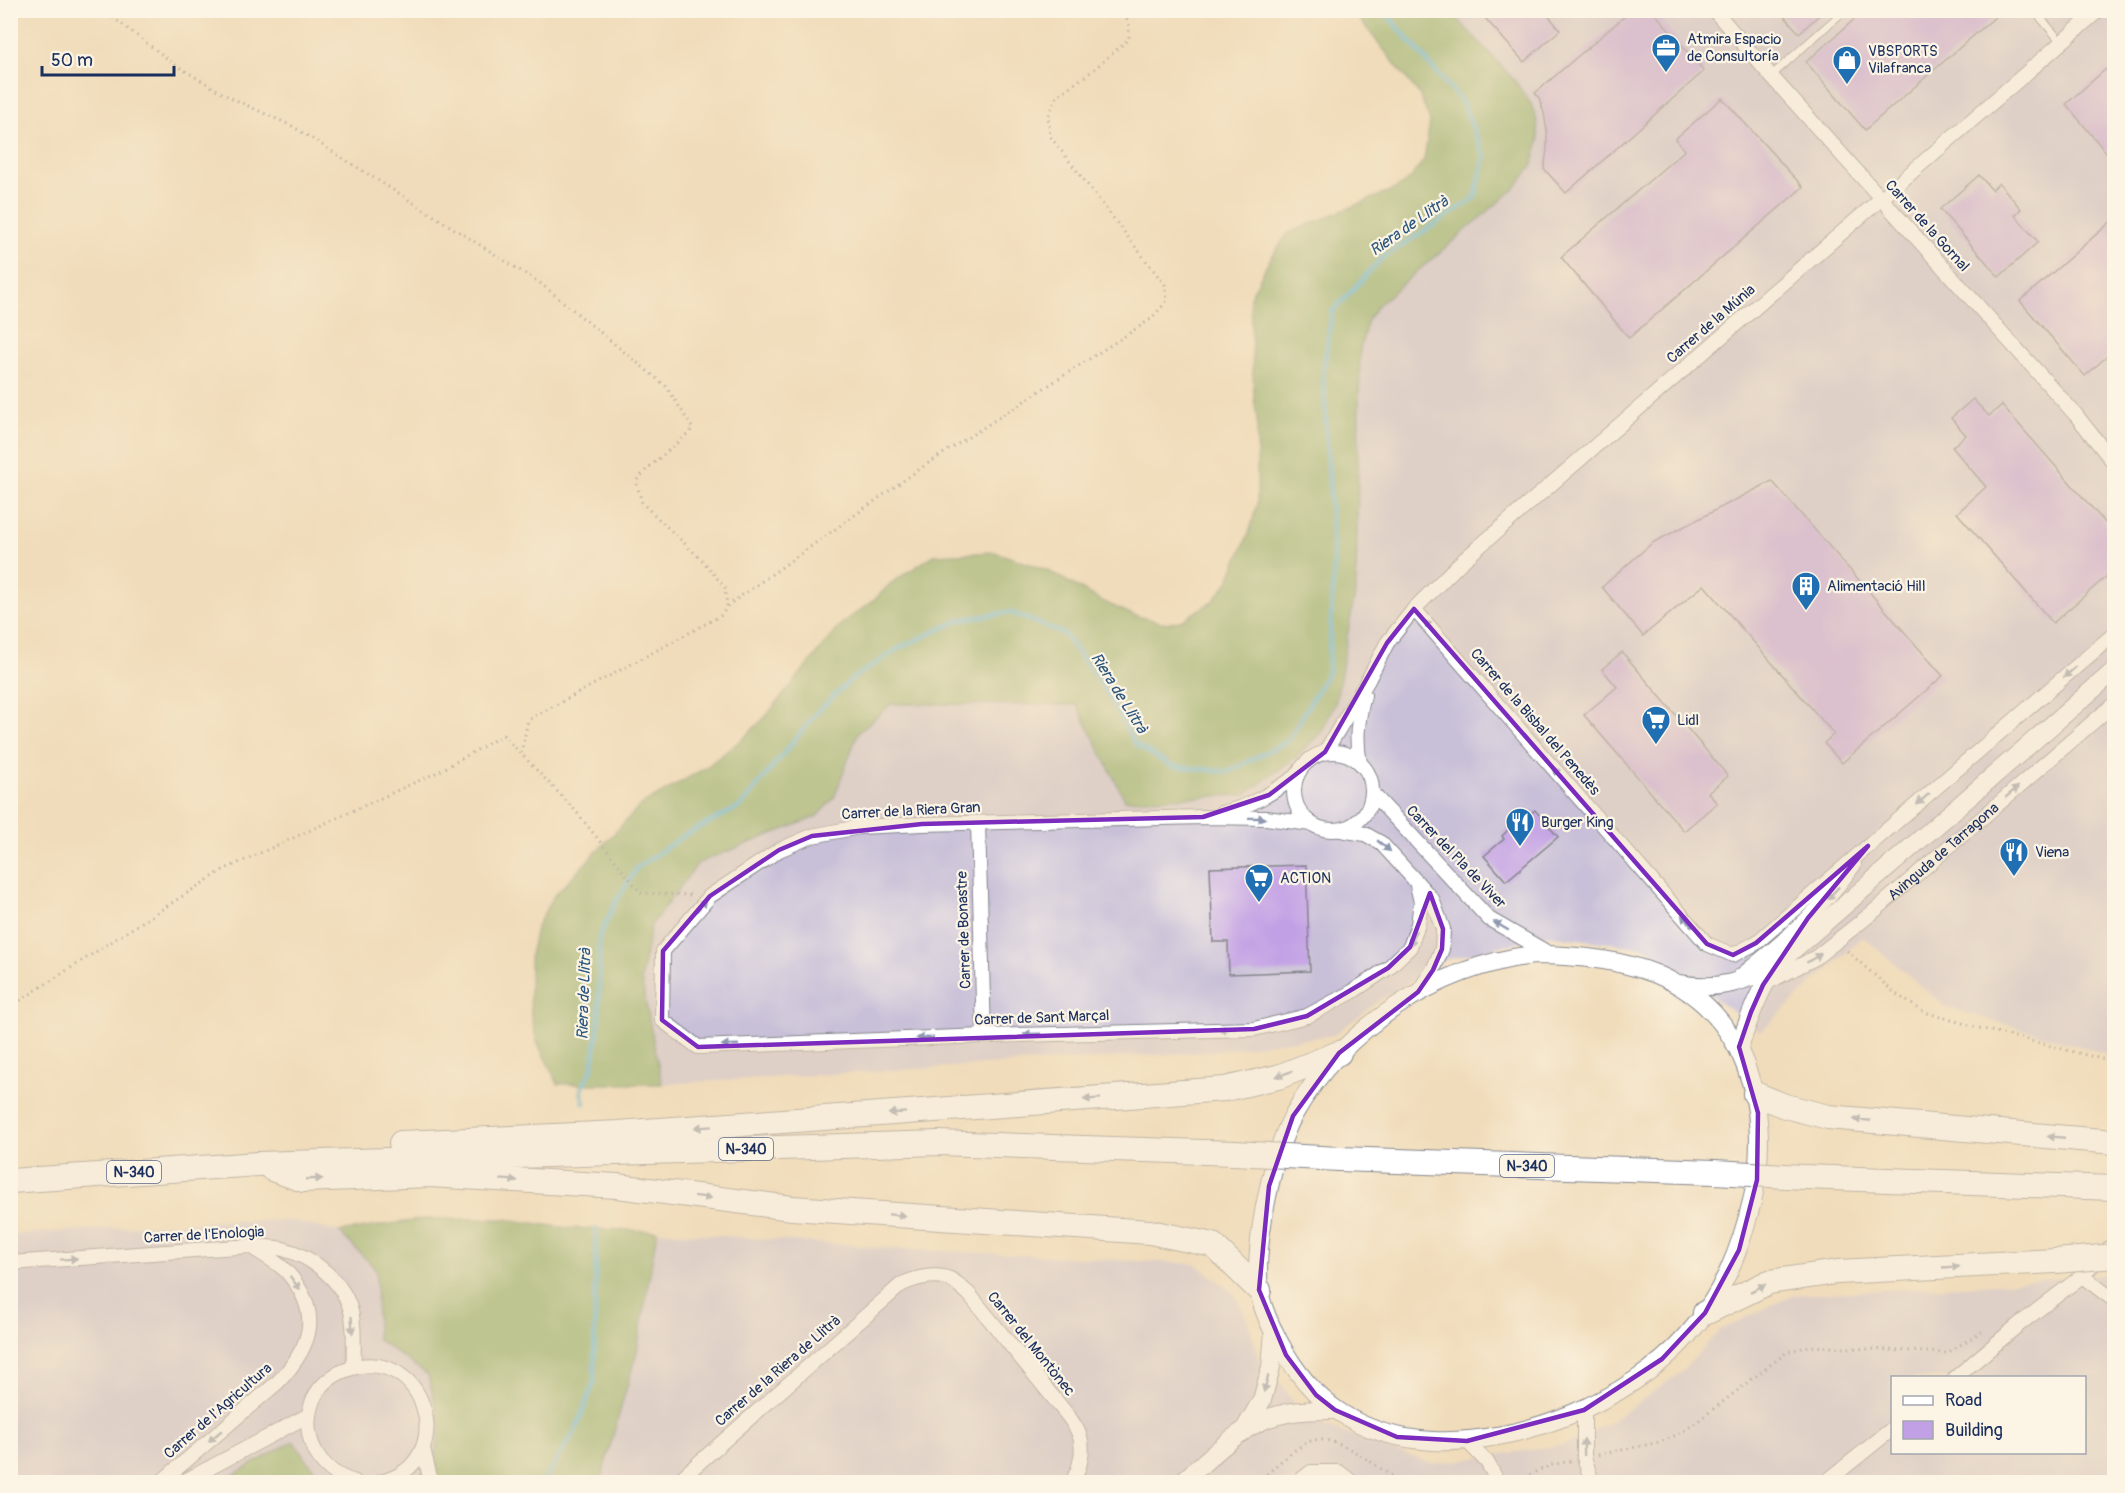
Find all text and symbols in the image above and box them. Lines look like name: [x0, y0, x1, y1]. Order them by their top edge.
place label: Atmira Espacio de Consultoría: [1687, 30, 1781, 66]
office icon: Atmira Espacio de Consultoría: [1650, 32, 1682, 74]
scale bar: [42, 39, 174, 77]
place label: VBSPORTS Vilafranca: [1868, 42, 1938, 78]
shop icon: VBSPORTS Vilafranca: [1831, 44, 1863, 86]
text: 50 m: [51, 49, 93, 72]
street label: Carrer de la Gornal: [1881, 176, 1973, 276]
water label: Riera de Llitrà: [1366, 191, 1453, 260]
street label: Carrer de la Múnia: [1663, 280, 1759, 368]
building icon: Alimentació Hill: [1790, 570, 1822, 612]
place label: Alimentació Hill: [1827, 577, 1925, 596]
one-way arrow: [1424, 620, 1437, 635]
street label: Carrer de la Bisbal del Penedès: [1466, 645, 1604, 800]
water label: Riera de Llitrà: [1086, 649, 1153, 738]
one-way arrow: [2063, 665, 2078, 678]
supermarket icon: Lidl: [1640, 704, 1672, 746]
place label: Lidl: [1677, 711, 1699, 730]
one-way arrow: [1552, 766, 1565, 782]
one-way arrow: [2004, 786, 2020, 799]
one-way arrow: [1916, 792, 1931, 805]
street label: Carrer de la Riera Gran: [841, 798, 981, 824]
street label: Avinguda de Tarragona: [1884, 798, 2003, 905]
street label: Carrer del Pla de Viver: [1402, 801, 1511, 913]
restaurant icon: Burger King: [1504, 806, 1536, 848]
one-way arrow: [1248, 813, 1267, 823]
place label: Burger King: [1541, 813, 1614, 832]
restaurant icon: Viena: [1998, 836, 2030, 878]
one-way arrow: [1376, 840, 1392, 853]
place label: Viena: [2035, 843, 2069, 862]
supermarket icon: ACTION: [1243, 862, 1275, 904]
place label: ACTION: [1280, 869, 1331, 888]
street label: Carrer de Bonastre: [952, 870, 976, 989]
one-way arrow: [1826, 886, 1840, 901]
one-way arrow: [694, 899, 708, 914]
one-way arrow: [1681, 914, 1694, 929]
one-way arrow: [1492, 921, 1509, 931]
one-way arrow: [1408, 929, 1418, 947]
water label: Riera de Llitrà: [572, 946, 596, 1040]
one-way arrow: [1806, 952, 1822, 963]
street label: Carrer de Sant Marçal: [974, 1006, 1110, 1030]
one-way arrow: [1217, 1025, 1236, 1034]
one-way arrow: [1023, 1030, 1042, 1039]
one-way arrow: [916, 1033, 935, 1043]
one-way arrow: [721, 1041, 740, 1050]
one-way arrow: [1275, 1070, 1293, 1080]
one-way arrow: [1082, 1094, 1101, 1104]
one-way arrow: [888, 1108, 907, 1117]
one-way arrow: [1852, 1115, 1871, 1125]
one-way arrow: [693, 1122, 712, 1131]
one-way arrow: [2047, 1132, 2066, 1142]
road number: N-340: [719, 1138, 773, 1160]
road number: N-340: [1500, 1155, 1554, 1177]
road number: N-340: [107, 1161, 161, 1183]
one-way arrow: [304, 1175, 323, 1184]
one-way arrow: [499, 1175, 518, 1184]
one-way arrow: [693, 1192, 712, 1202]
one-way arrow: [887, 1210, 906, 1220]
street label: Carrer de l'Enologia: [143, 1222, 265, 1248]
one-way arrow: [59, 1254, 78, 1264]
one-way arrow: [1942, 1262, 1961, 1271]
one-way arrow: [289, 1276, 301, 1291]
one-way arrow: [1750, 1283, 1767, 1292]
street label: Carrer del Montònec: [983, 1288, 1079, 1400]
street label: Carrer de la Riera de Llitrà: [711, 1311, 845, 1431]
one-way arrow: [348, 1315, 357, 1334]
street label: Carrer de l'Agricultura: [160, 1359, 276, 1463]
one-way arrow: [1261, 1375, 1271, 1393]
legend: [1891, 1376, 2086, 1454]
text: Road: [1945, 1389, 1982, 1412]
text: Building: [1945, 1419, 2003, 1442]
one-way arrow: [208, 1429, 223, 1442]
one-way arrow: [1579, 1437, 1589, 1456]

